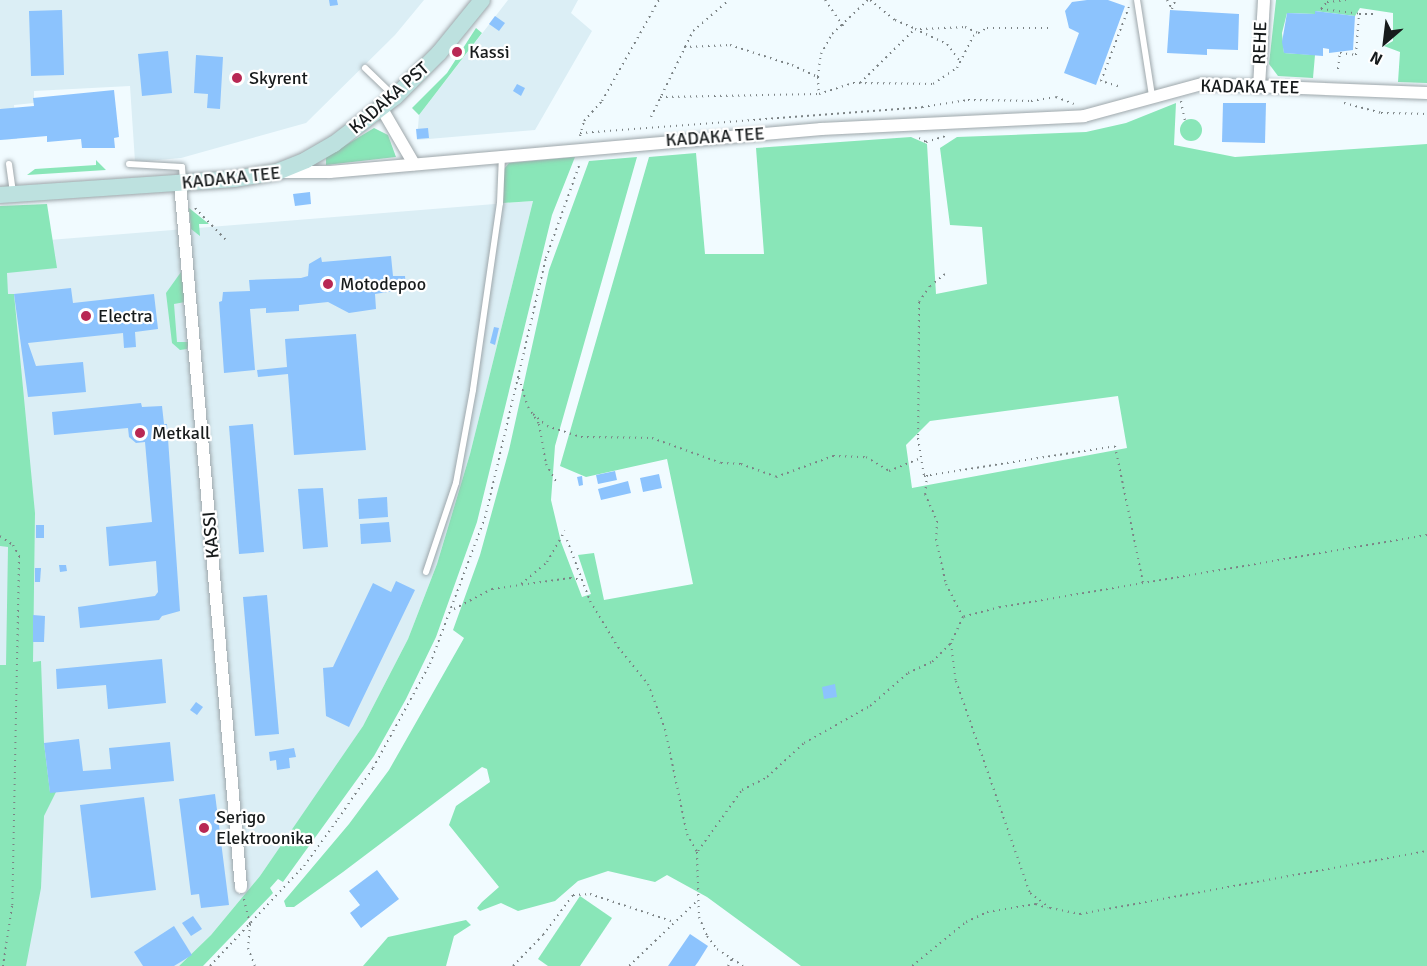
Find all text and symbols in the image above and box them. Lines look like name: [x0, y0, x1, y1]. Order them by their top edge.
north arrow: [1355, 12, 1415, 72]
street label: REHE: [1248, 21, 1272, 65]
place label: Kassi: [469, 41, 510, 63]
marker: Kassi: [450, 45, 464, 59]
text: N: [1367, 46, 1386, 69]
street label: KADAKA PST: [345, 58, 433, 138]
place label: Skyrent: [249, 67, 308, 89]
marker: Skyrent: [230, 71, 244, 85]
street label: KADAKA TEE: [1200, 75, 1300, 99]
street label: KADAKA TEE: [665, 123, 765, 151]
street label: KADAKA TEE: [181, 162, 281, 194]
place label: Motodepoo: [340, 273, 426, 295]
marker: Motodepoo: [321, 277, 335, 291]
place label: Electra: [98, 305, 153, 327]
marker: Electra: [79, 309, 93, 323]
place label: Metkall: [152, 422, 210, 444]
marker: Metkall: [133, 426, 147, 440]
street label: KASSI: [198, 511, 224, 559]
place label: Serigo Elektroonika: [216, 807, 313, 850]
marker: Serigo Elektroonika: [197, 821, 211, 835]

